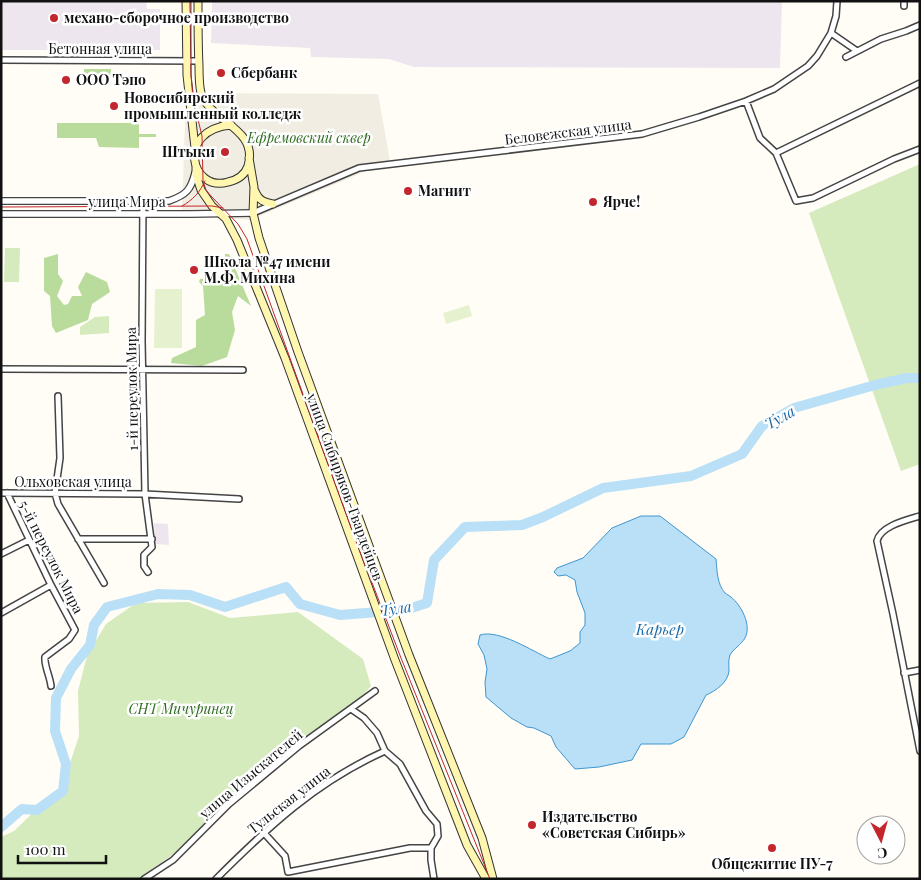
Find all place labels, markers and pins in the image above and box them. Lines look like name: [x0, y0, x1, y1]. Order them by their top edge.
place label: механо-сборочное производство: [64, 8, 289, 27]
marker: механо-сборочное производство: [48, 12, 60, 24]
place label: Сбербанк: [231, 63, 298, 82]
marker: Сбербанк: [215, 67, 227, 79]
place label: ООО Тэпо: [76, 70, 146, 89]
marker: ООО Тэпо: [60, 74, 72, 86]
place label: Новосибирский промышленный колледж: [124, 88, 302, 123]
marker: Новосибирский промышленный колледж: [108, 100, 120, 112]
place label: Штыки: [162, 142, 215, 161]
marker: Штыки: [219, 146, 231, 158]
place label: Магнит: [418, 181, 471, 200]
marker: Магнит: [402, 185, 414, 197]
place label: Ярче!: [602, 192, 640, 211]
marker: Ярче!: [587, 196, 599, 208]
place label: Школа №47 имени М.Ф. Михина: [204, 252, 330, 287]
marker: Школа №47 имени М.Ф. Михина: [188, 264, 200, 276]
place label: Издательство «Советская Сибирь»: [542, 807, 686, 842]
marker: Издательство «Советская Сибирь»: [526, 819, 538, 831]
marker: Общежитие ПУ-7: [766, 842, 778, 854]
place label: Общежитие ПУ-7: [711, 854, 833, 873]

